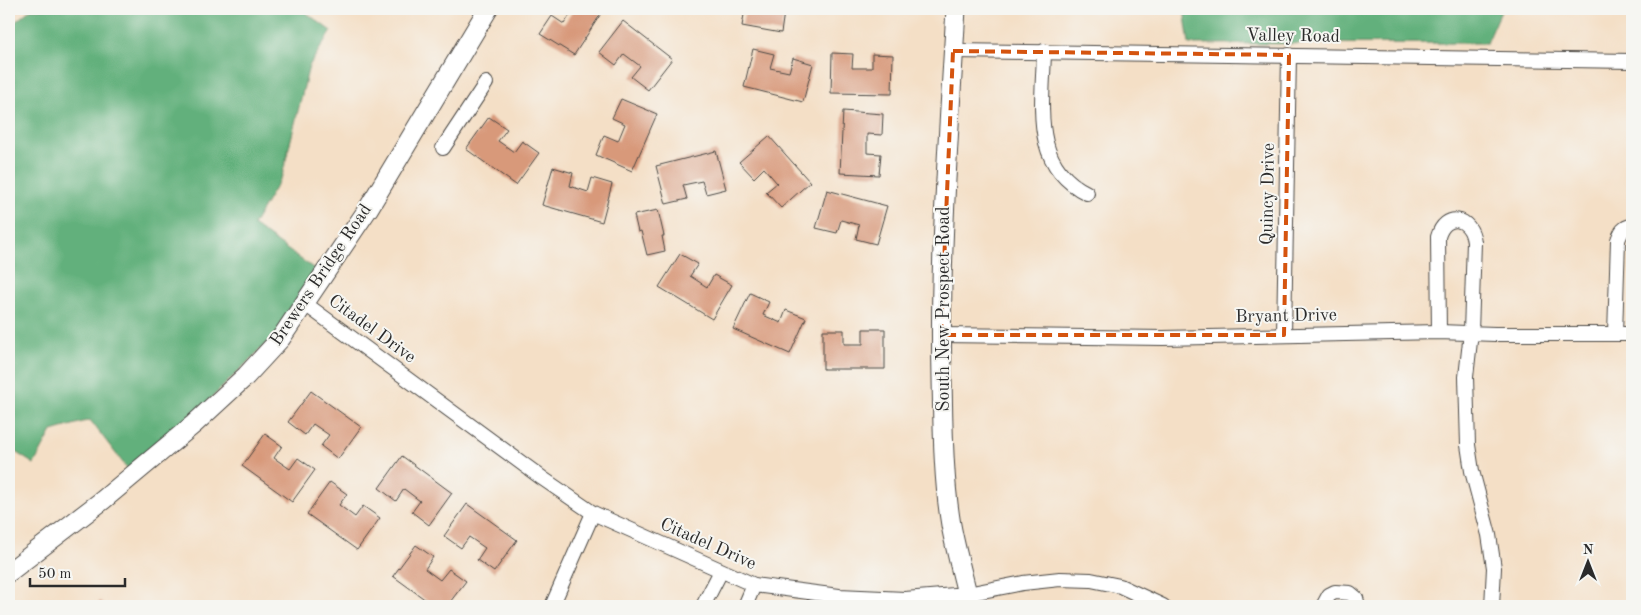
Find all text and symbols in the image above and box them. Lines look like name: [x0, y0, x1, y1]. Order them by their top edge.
street label: Valley Road: [1246, 26, 1340, 46]
street label: Quincy Drive: [1258, 143, 1278, 245]
street label: Brewers Bridge Road: [267, 201, 375, 349]
street label: South New Prospect Road: [935, 206, 953, 412]
street label: Citadel Drive: [325, 291, 419, 367]
street label: Bryant Drive: [1235, 306, 1337, 326]
street label: Citadel Drive: [657, 515, 759, 573]
north arrow: [1564, 538, 1614, 588]
text: N: [1583, 543, 1594, 557]
scale bar: [30, 555, 125, 587]
text: 50 m: [38, 567, 72, 582]

